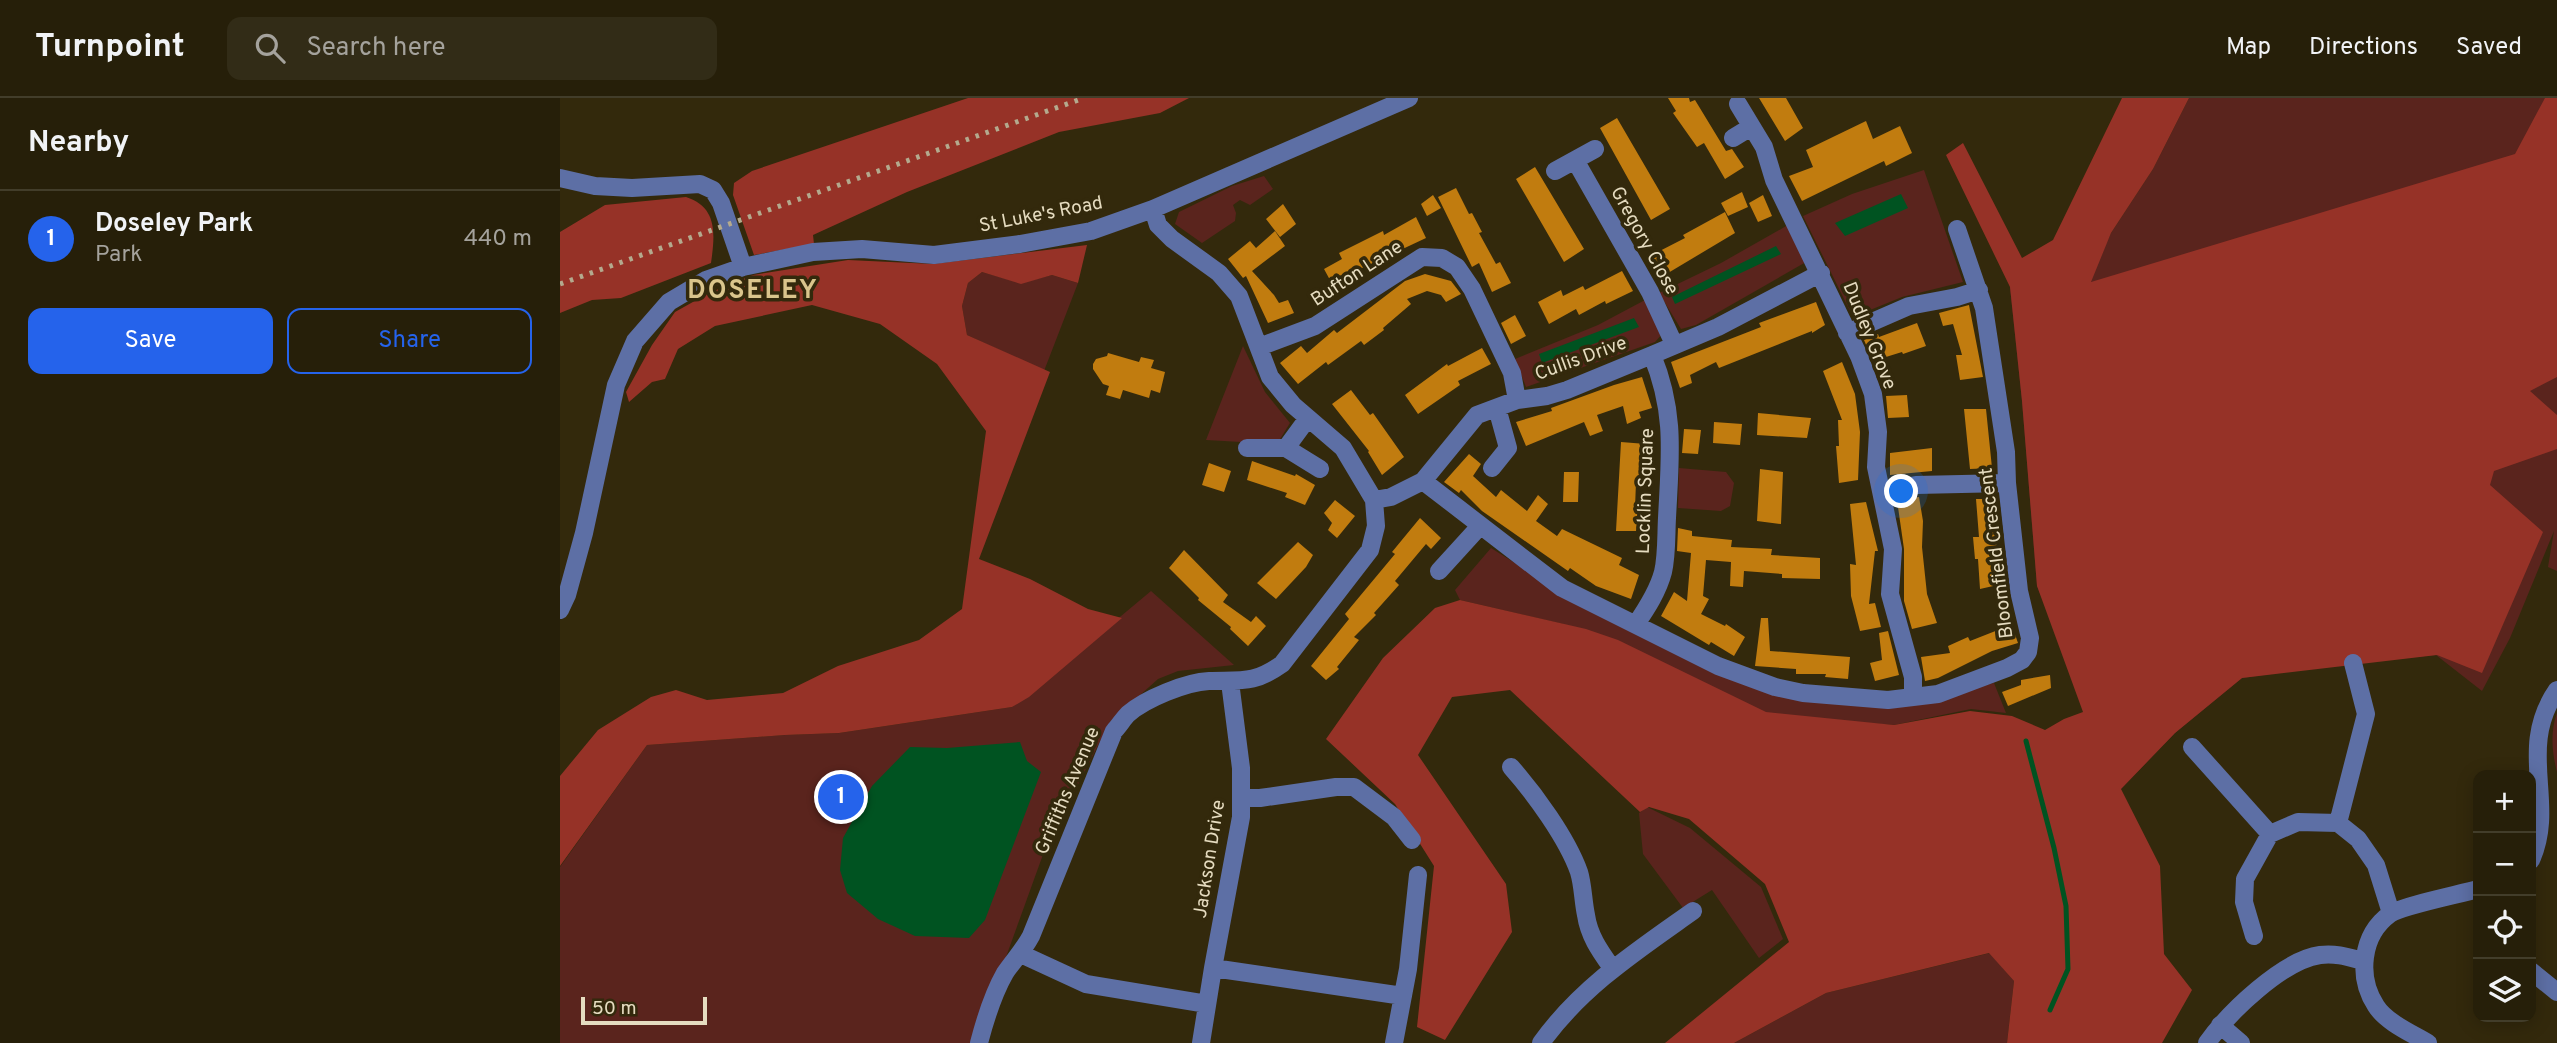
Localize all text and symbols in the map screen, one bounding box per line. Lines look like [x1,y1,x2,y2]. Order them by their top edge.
search box [227,17,717,80]
text: Turnpoint [35,27,185,69]
icon: search [251,29,289,67]
text: Search here [307,32,446,65]
text: Map [2226,33,2271,63]
text: Directions [2309,33,2418,63]
text: Saved [2456,33,2522,63]
text: Nearby [28,125,129,162]
street label: Gregory Close [1604,183,1684,299]
street label: St Luke's Road [977,191,1105,239]
text: Doseley Park [95,208,253,241]
text: 1 [46,225,56,254]
text: 440 m [464,225,532,254]
street label: Bufton Lane [1307,236,1407,312]
text: Park [95,241,142,270]
district label: DOSELEY [687,275,819,308]
street label: Dudley Grove [1837,279,1901,393]
button: Save [28,308,273,374]
button: Share [287,308,532,374]
street label: Cullis Drive [1532,331,1630,387]
street label: Locklin Square [1632,428,1660,554]
street label: Bloomfield Crescent [1975,466,2019,640]
your location [1884,474,1918,508]
street label: Griffiths Avenue [1030,724,1106,858]
map controls [2473,770,2536,1022]
button: + [2473,770,2536,833]
pin: 1 [818,771,864,823]
street label: Jackson Drive [1189,798,1231,920]
button: − [2473,833,2536,896]
button: locate [2473,896,2536,959]
button: layers [2473,959,2536,1022]
scale bar [581,994,707,1026]
text: 50 m [592,997,637,1021]

